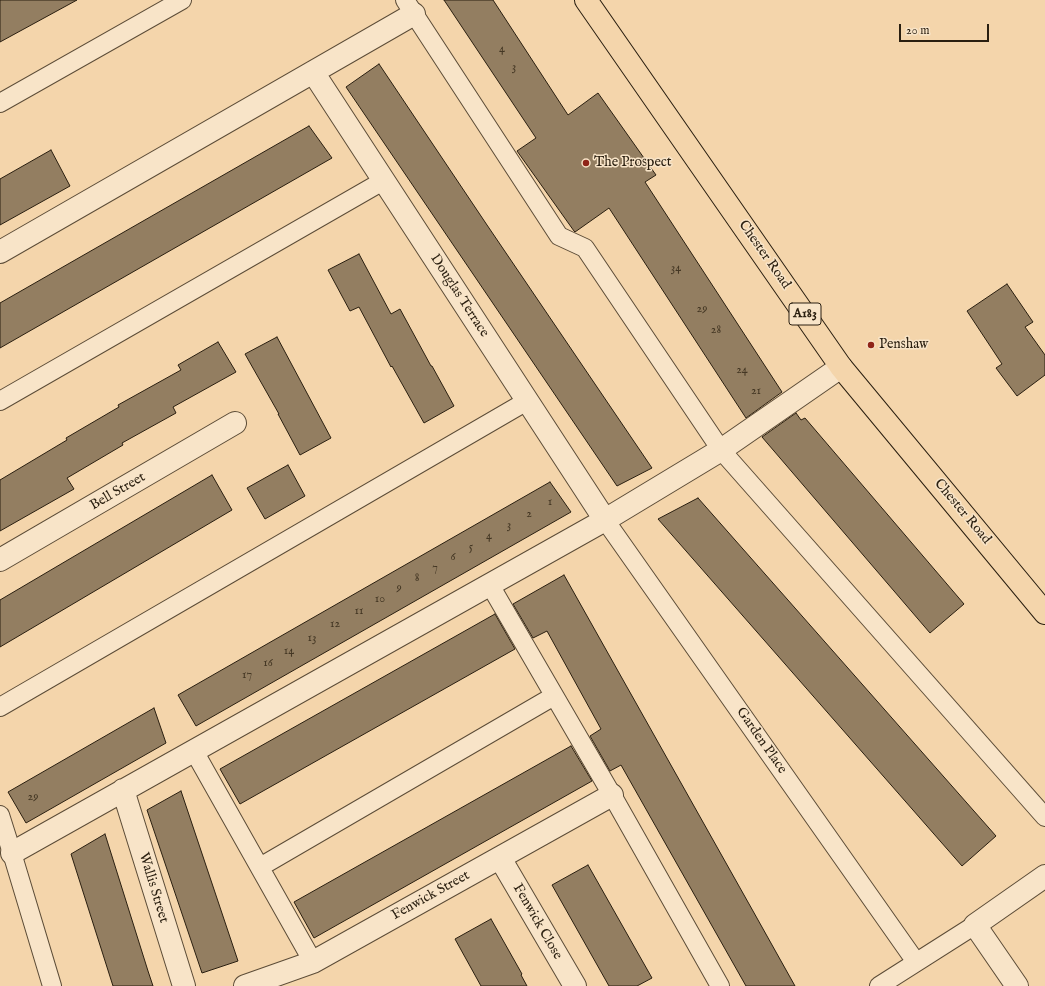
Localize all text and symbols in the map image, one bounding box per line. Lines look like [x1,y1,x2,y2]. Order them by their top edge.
scale bar [901,16,991,42]
text: 20 m [906,23,929,38]
house number: 4 [499,43,505,57]
house number: 3 [512,61,516,75]
place label: The Prospect [594,155,672,171]
marker: The Prospect [581,158,591,168]
street label: Chester Road [734,217,794,293]
street label: Douglas Terrace [426,251,492,341]
house number: 34 [671,262,681,276]
house number: 29 [697,303,707,317]
road number: A183 [789,303,821,325]
house number: 28 [711,324,721,338]
place label: Penshaw [879,337,928,353]
marker: Penshaw [866,340,876,350]
house number: 24 [736,364,748,378]
house number: 21 [751,385,761,399]
street label: Bell Street [87,469,149,515]
street label: Chester Road [930,476,994,548]
house number: 1 [548,496,552,510]
house number: 2 [526,508,532,522]
house number: 3 [507,519,511,533]
house number: 4 [486,530,492,544]
house number: 5 [469,541,473,555]
house number: 6 [450,551,456,565]
house number: 7 [432,562,438,576]
house number: 8 [415,572,419,586]
house number: 9 [396,582,402,596]
house number: 10 [375,593,385,607]
house number: 11 [355,605,363,619]
house number: 12 [330,618,340,632]
house number: 13 [308,632,316,646]
house number: 14 [284,645,294,659]
house number: 16 [263,657,273,671]
house number: 17 [242,669,252,683]
street label: Garden Place [732,705,790,777]
house number: 29 [28,791,38,805]
street label: Wallis Street [134,851,172,925]
street label: Fenwick Street [389,868,473,924]
street label: Fenwick Close [509,881,565,963]

